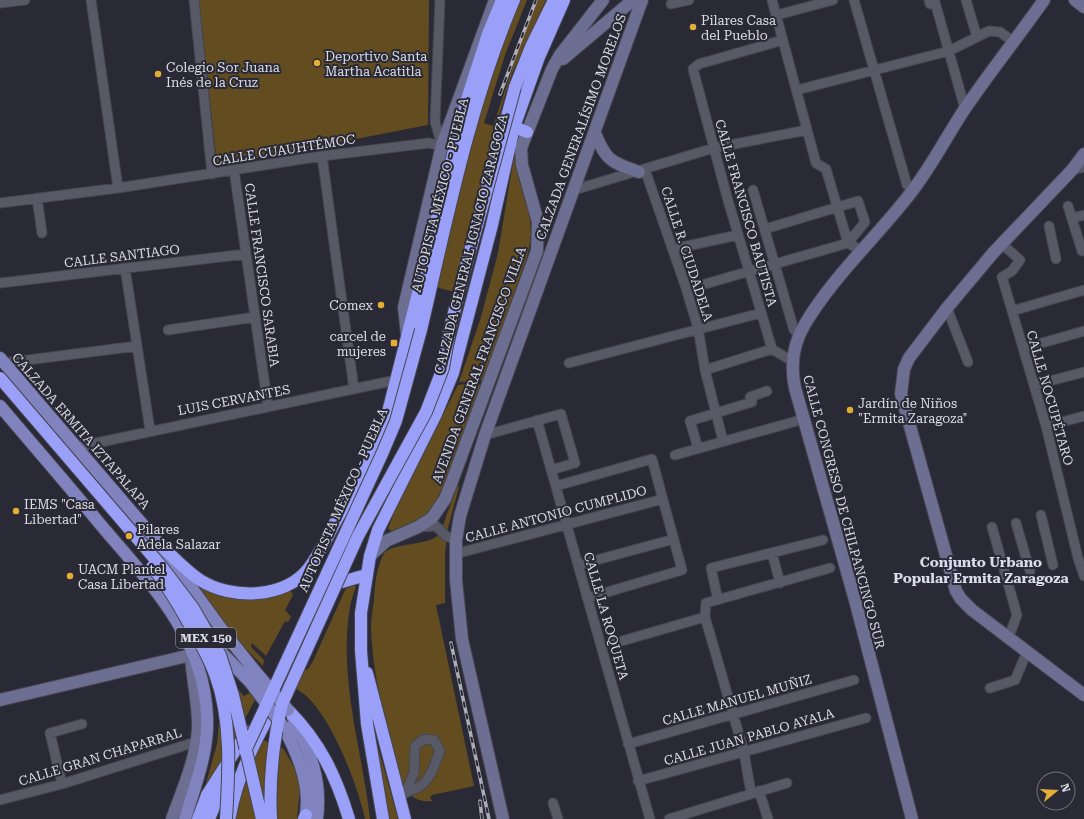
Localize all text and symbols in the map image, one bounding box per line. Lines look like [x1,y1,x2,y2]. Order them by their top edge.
street label: CALZADA GENERALÍSIMO MORELOS [532,12,629,242]
place label: Pilares Casa del Pueblo [701,13,776,43]
marker: Pilares Casa del Pueblo [688,22,698,32]
place label: Deportivo Santa Martha Acatitla [325,49,427,79]
marker: Deportivo Santa Martha Acatitla [312,58,322,68]
place label: Colegio Sor Juana Inés de la Cruz [166,60,280,90]
marker: Colegio Sor Juana Inés de la Cruz [153,69,163,79]
street label: AUTOPISTA MÉXICO - PUEBLA [408,96,471,294]
street label: CALZADA GENERAL IGNACIO ZARAGOZA [431,113,511,375]
street label: CALLE FRANCISCO BAUTISTA [712,118,780,308]
street label: CALLE CUAUHTÉMOC [211,130,356,169]
street label: CALLE FRANCISCO SARABIA [242,182,282,368]
street label: CALLE R. CIUDADELA [658,185,716,323]
street label: CALLE SANTIAGO [63,241,181,271]
street label: AVENIDA GENERAL FRANCISCO VILLA [429,245,529,485]
place label: Comex [329,298,374,313]
marker: Comex [376,300,386,310]
street label: CALLE NOCUPÉTARO [1024,328,1077,467]
place label: carcel de mujeres [329,329,386,359]
marker: carcel de mujeres [389,338,399,348]
street label: CALZADA ERMITA IZTAPALAPA [9,350,153,512]
street label: CALLE CONGRESO DE CHILPANCINGO SUR [800,373,888,651]
street label: LUIS CERVANTES [177,382,291,418]
place label: Jardín de Niños "Ermita Zaragoza" [858,396,967,426]
street label: AUTOPISTA MÉXICO - PUEBLA [295,405,390,594]
marker: Jardín de Niños "Ermita Zaragoza" [845,405,855,415]
street label: CALLE ANTONIO CUMPLIDO [464,483,648,545]
place label: IEMS "Casa Libertad" [24,497,95,527]
marker: IEMS "Casa Libertad" [11,506,21,516]
place label: Pilares Adela Salazar [137,522,221,552]
marker: Pilares Adela Salazar [124,531,134,541]
street label: CALLE LA ROQUETA [581,550,631,682]
district label: Conjunto Urbano Popular Ermita Zaragoza [893,554,1069,586]
place label: UACM Plantel Casa Libertad [78,562,165,592]
marker: UACM Plantel Casa Libertad [65,571,75,581]
road number: MEX 150 [176,628,236,648]
street label: CALLE MANUEL MUÑIZ [660,671,813,728]
street label: CALLE JUAN PABLO AYALA [662,705,836,769]
street label: CALLE GRAN CHAPARRAL [17,725,183,789]
north arrow [1036,771,1076,811]
text: N [1058,782,1073,795]

